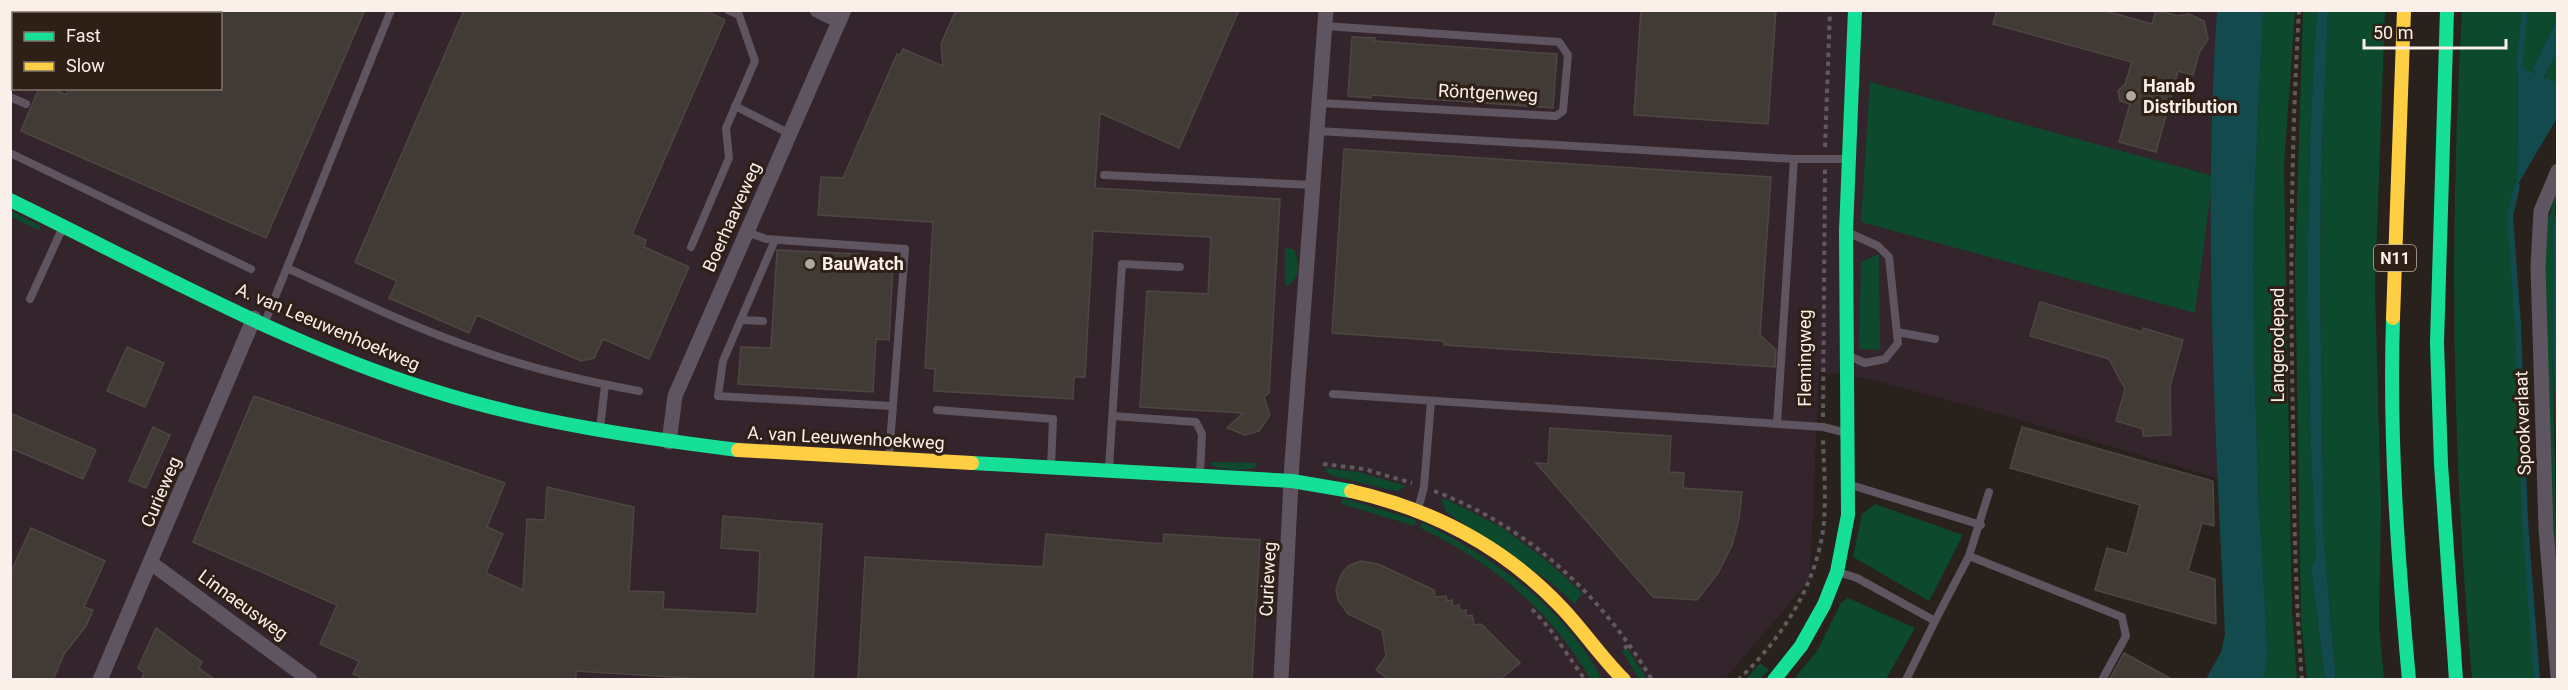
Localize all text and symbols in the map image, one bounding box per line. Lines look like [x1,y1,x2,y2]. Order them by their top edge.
legend [12,12,222,90]
scale bar [2364,12,2506,50]
text: 50 m [2373,22,2413,43]
text: Fast [66,25,101,46]
text: Slow [66,55,105,76]
place label: Hanab Distribution [2143,75,2237,117]
street label: Röntgenweg [1438,79,1538,106]
marker: Hanab Distribution [2124,89,2138,103]
street label: Boerhaaveweg [698,159,765,275]
road number: N11 [2374,245,2416,271]
place label: BauWatch [822,253,904,274]
marker: BauWatch [803,257,817,271]
street label: A. van Leeuwenhoekweg [233,278,423,375]
street label: Langerodepad [2267,287,2288,403]
street label: Flemingweg [1794,309,1815,407]
street label: Spookverlaat [2510,370,2535,476]
street label: A. van Leeuwenhoekweg [747,422,945,453]
street label: Curieweg [136,453,185,530]
street label: Curieweg [1255,541,1280,617]
street label: Linnaeusweg [194,565,292,644]

